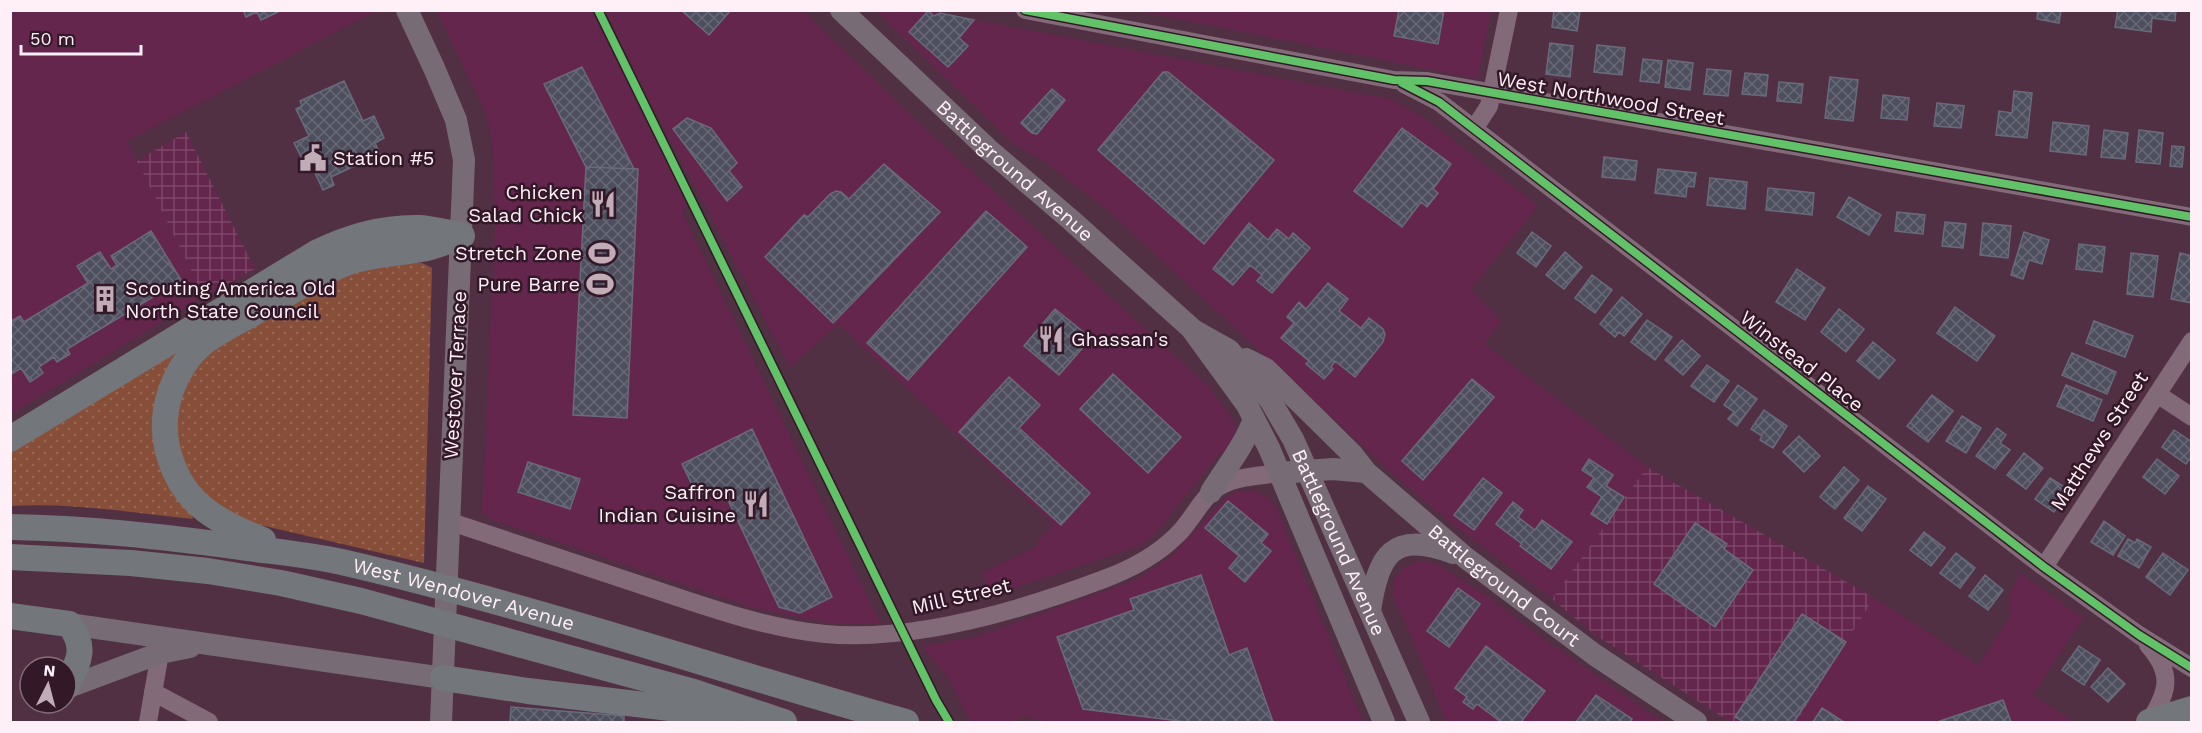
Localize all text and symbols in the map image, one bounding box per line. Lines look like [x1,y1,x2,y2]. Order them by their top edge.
scale bar [21,18,141,56]
text: 50 m [30,28,75,49]
street label: West Northwood Street [1495,66,1727,130]
street label: Battleground Avenue [932,95,1099,247]
public building icon: Station #5 [298,143,328,173]
place label: Station #5 [333,146,434,170]
place label: Chicken Salad Chick [468,180,583,227]
restaurant icon: Chicken Salad Chick [588,189,618,219]
sports icon: Stretch Zone [587,238,617,268]
place label: Stretch Zone [455,241,582,265]
sports icon: Pure Barre [585,269,615,299]
place label: Pure Barre [477,272,580,296]
place label: Scouting America Old North State Council [125,276,336,323]
building icon: Scouting America Old North State Council [90,284,120,314]
street label: Westover Terrace [439,290,471,460]
street label: Winstead Place [1735,305,1869,417]
restaurant icon: Ghassan's [1036,324,1066,354]
place label: Ghassan's [1071,327,1168,351]
street label: Matthews Street [2045,366,2153,515]
street label: Battleground Avenue [1287,445,1391,639]
place label: Saffron Indian Cuisine [598,480,736,527]
restaurant icon: Saffron Indian Cuisine [741,489,771,519]
street label: Battleground Court [1423,519,1585,652]
street label: West Wendover Avenue [350,553,578,635]
street label: Mill Street [909,573,1013,619]
north arrow [18,655,78,715]
text: N [43,661,56,681]

